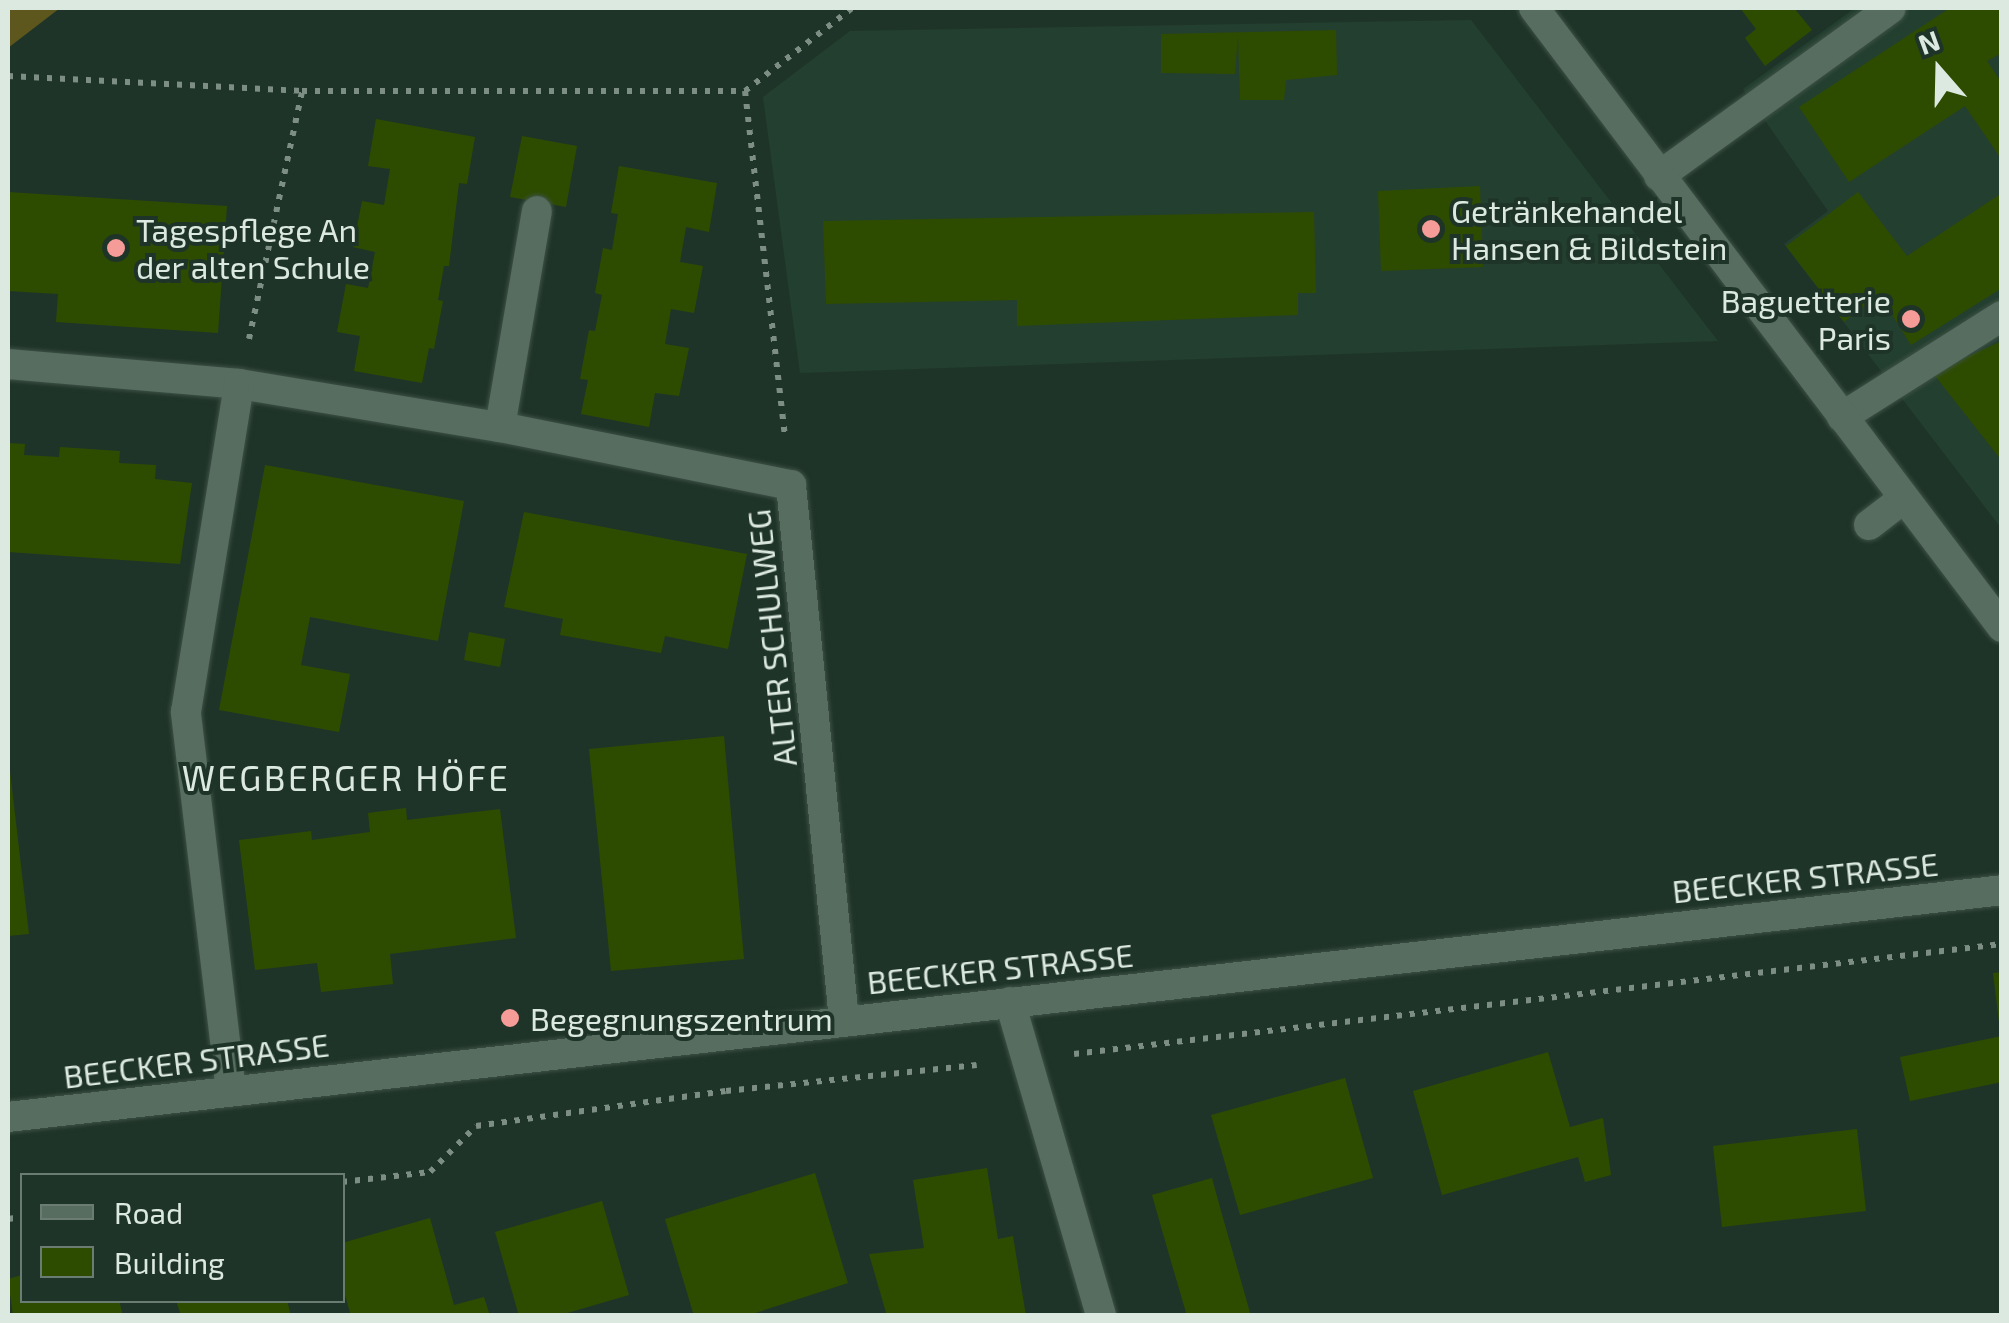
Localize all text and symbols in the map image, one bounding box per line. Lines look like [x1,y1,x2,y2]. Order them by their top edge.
north arrow [1889,20,1989,120]
text: N [1913,22,1944,61]
place label: Getränkehandel Hansen & Bildstein [1451,192,1727,267]
place label: Tagespflege An der alten Schule [136,211,371,286]
marker: Getränkehandel Hansen & Bildstein [1420,218,1442,240]
marker: Tagespflege An der alten Schule [105,237,127,259]
place label: Baguetterie Paris [1721,282,1891,357]
marker: Baguetterie Paris [1900,308,1922,330]
street label: ALTER SCHULWEG [738,507,804,769]
district label: WEGBERGER HÖFE [182,756,510,798]
street label: BEECKER STRASSE [1670,844,1940,910]
street label: BEECKER STRASSE [865,935,1135,1001]
place label: Begegnungszentrum [530,999,833,1037]
marker: Begegnungszentrum [499,1007,521,1029]
street label: BEECKER STRASSE [61,1025,331,1095]
legend [20,1173,345,1303]
text: Road [114,1194,183,1230]
text: Building [114,1244,225,1280]

